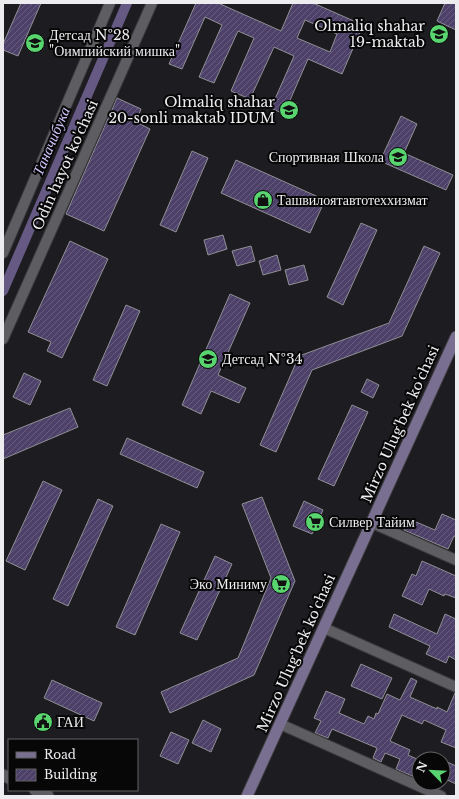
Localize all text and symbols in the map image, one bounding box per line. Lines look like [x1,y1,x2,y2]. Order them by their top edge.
place label: Olmaliq shahar 19-maktab [314,17,425,51]
school or university icon: Olmaliq shahar 19-maktab [428,23,450,45]
place label: Детсад №28 "Оимпийский мишка" [49,26,180,60]
school or university icon: Детсад №28 "Оимпийский мишка" [24,32,46,54]
place label: Olmaliq shahar 20-sonli maktab IDUM [108,93,275,127]
street label: Odin hayot ko'chasi [28,97,102,233]
school or university icon: Olmaliq shahar 20-sonli maktab IDUM [278,99,300,121]
water label: Таначибука [28,104,74,178]
school or university icon: Спортивная Школа [387,146,409,168]
place label: Спортивная Школа [269,148,385,166]
shop icon: Ташвилоятавтотеххизмат [252,189,274,211]
place label: Ташвилоятавтотеххизмат [277,191,428,209]
street label: Mirzo Ulug'bek ko'chasi [357,342,443,505]
school or university icon: Детсад №34 [197,348,219,370]
place label: Детсад №34 [222,350,303,368]
supermarket icon: Силвер Тайим [304,511,326,533]
place label: Силвер Тайим [329,513,415,531]
street label: Mirzo Ulug‘bek ko'chasi [253,571,339,735]
supermarket icon: Эко Миниму [270,573,292,595]
place label: Эко Миниму [190,575,267,593]
public building icon: ГАИ [32,711,54,733]
place label: ГАИ [57,713,84,731]
legend [8,739,138,791]
text: Road [44,747,76,762]
north arrow [411,751,451,791]
text: N [413,759,431,775]
text: Building [44,767,98,782]

